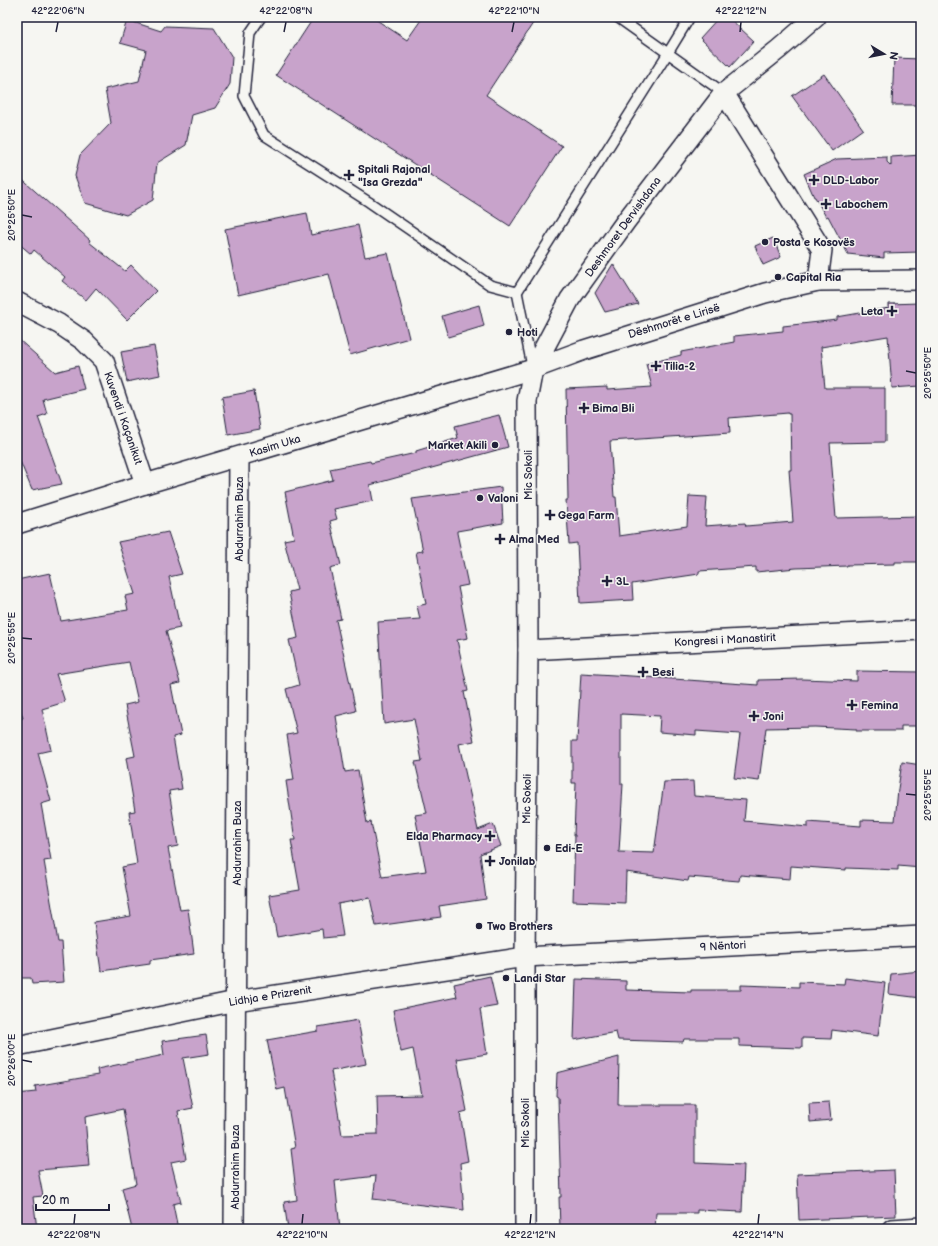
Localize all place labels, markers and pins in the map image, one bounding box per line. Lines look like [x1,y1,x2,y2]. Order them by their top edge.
place label: Spitali Rajonal "Isa Grezda" [358,163,430,189]
marker: Spitali Rajonal "Isa Grezda" [343,169,355,181]
marker: DLD-Labor [808,174,820,186]
place label: DLD-Labor [823,174,879,187]
marker: Labochem [820,198,832,210]
place label: Labochem [835,198,888,211]
place label: Posta e Kosovës [773,236,855,249]
marker: Posta e Kosovës [760,237,770,247]
place label: Capital Ria [786,271,841,284]
marker: Capital Ria [773,272,783,282]
place label: Leta [861,305,883,318]
marker: Leta [886,305,898,317]
place label: Hoti [517,326,538,339]
marker: Hoti [504,327,514,337]
place label: Tilia-2 [664,360,696,373]
marker: Tilia-2 [651,361,661,371]
place label: Bima Bli [592,402,635,415]
marker: Bima Bli [579,403,589,413]
place label: Market Akili [428,439,487,452]
marker: Market Akili [490,440,500,450]
place label: Valoni [488,492,518,505]
marker: Valoni [475,493,485,503]
place label: Gega Farm [558,509,614,522]
marker: Gega Farm [545,510,555,520]
marker: Alma Med [494,533,506,545]
place label: Alma Med [508,533,559,546]
marker: 3L [601,575,613,587]
place label: 3L [616,575,629,588]
marker: Besi [637,666,649,678]
place label: Besi [652,666,674,679]
marker: Femina [846,699,858,711]
place label: Femina [861,699,898,712]
marker: Joni [748,710,760,722]
place label: Joni [763,710,784,723]
place label: Elda Pharmacy [406,830,482,843]
marker: Elda Pharmacy [485,831,495,841]
place label: Edi-E [555,842,583,855]
marker: Edi-E [542,843,552,853]
marker: Jonilab [484,855,496,867]
place label: Jonilab [499,855,536,868]
place label: Two Brothers [487,920,553,933]
marker: Two Brothers [474,921,484,931]
place label: Landi Star [514,972,566,985]
marker: Landi Star [501,973,511,983]

